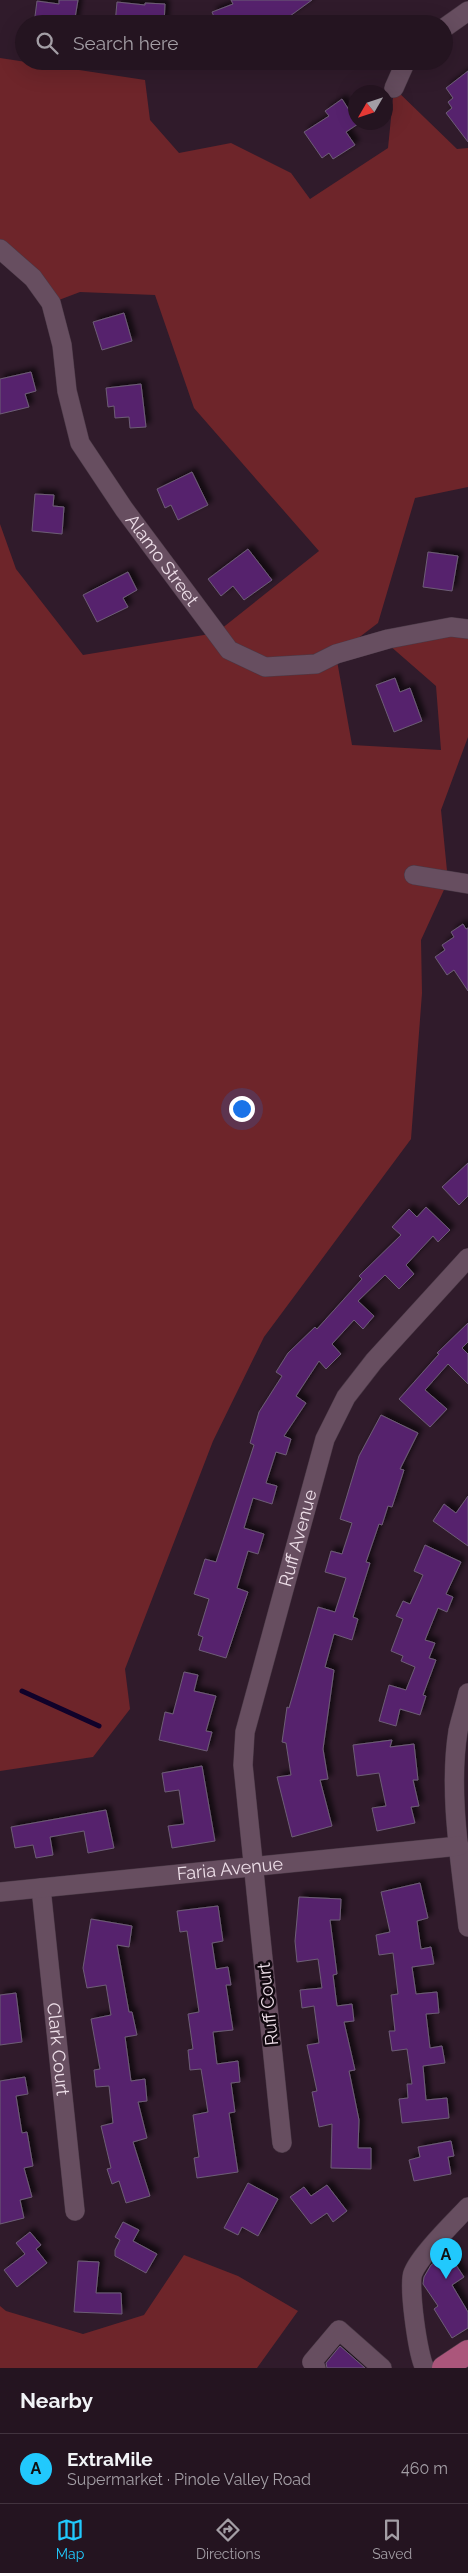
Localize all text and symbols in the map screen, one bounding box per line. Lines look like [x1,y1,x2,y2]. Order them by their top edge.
search box [15,15,453,70]
icon: search [33,29,61,57]
text: Search here [73,32,179,54]
north arrow [348,85,393,130]
street label: Alamo Street [122,510,203,610]
your location [229,1096,255,1122]
street label: Ruff Avenue [274,1487,321,1589]
street label: Faria Avenue [176,1853,284,1884]
street label: Ruff Court [253,1962,282,2046]
street label: Clark Court [43,2001,74,2097]
pin: A [430,2238,462,2279]
text: Nearby [20,2388,93,2413]
text: ExtraMile [67,2448,153,2470]
text: A [31,2459,41,2478]
text: 460 m [401,2459,448,2478]
text: Supermarket · Pinole Valley Road [67,2470,311,2489]
tab: Map [56,2516,84,2562]
tab: Directions [196,2516,261,2562]
tab: Saved [372,2516,412,2562]

